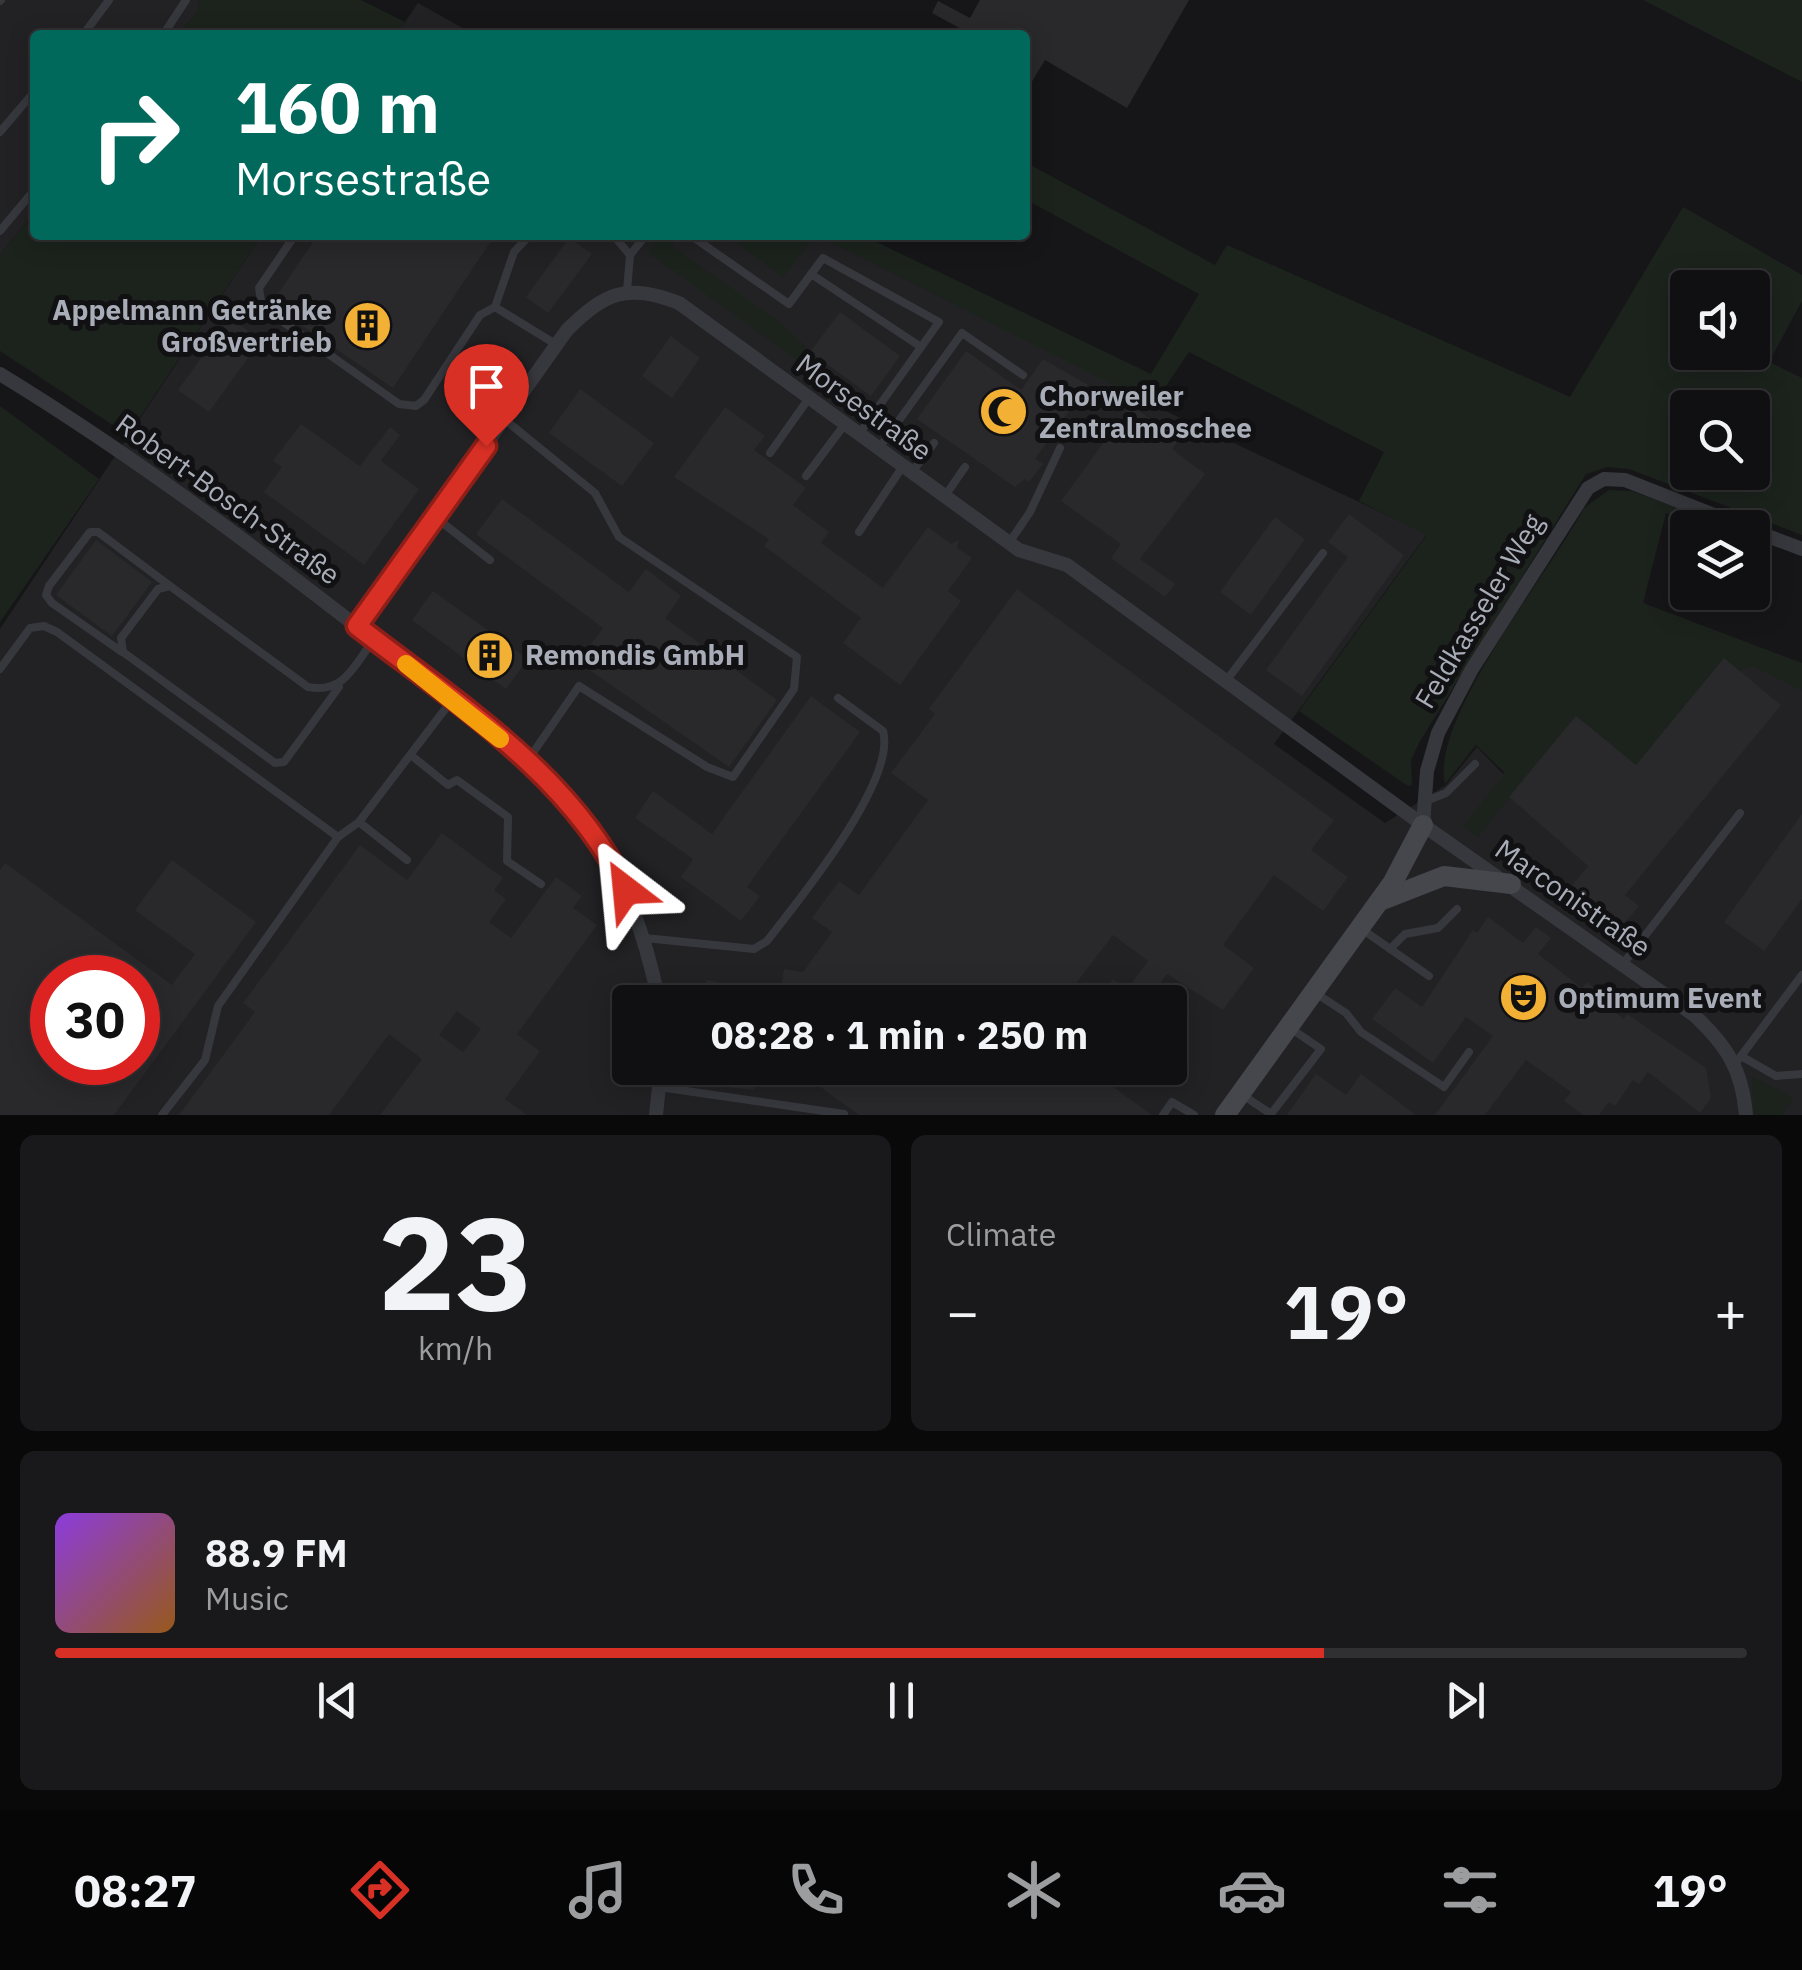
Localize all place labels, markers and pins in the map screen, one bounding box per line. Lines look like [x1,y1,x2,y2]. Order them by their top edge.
place label: Appelmann Getränke Großvertrieb [52,291,332,360]
building icon: Appelmann Getränke Großvertrieb [341,300,393,352]
pin [444,344,529,447]
place label: Chorweiler Zentralmoschee [1039,377,1252,446]
mosque icon: Chorweiler Zentralmoschee [978,386,1030,438]
building icon: Remondis GmbH [464,629,516,681]
place label: Remondis GmbH [525,636,745,673]
theatre icon: Optimum Event [1497,972,1549,1024]
place label: Optimum Event [1558,979,1762,1016]

